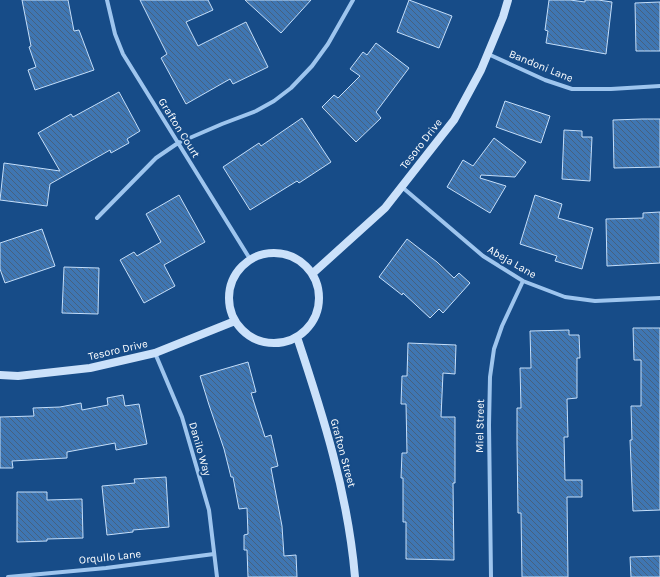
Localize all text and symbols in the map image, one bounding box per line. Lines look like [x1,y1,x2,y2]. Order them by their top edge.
street label: Bandoni Lane [507,47,575,85]
street label: Grafton Court [156,96,202,160]
street label: Tesoro Drive [397,116,445,172]
street label: Abeja Lane [485,243,539,281]
street label: Tesoro Drive [87,337,149,363]
street label: Miel Street [473,399,487,453]
street label: Grafton Street [328,417,358,489]
street label: Danilo Way [186,420,214,478]
street label: Orqullo Lane [78,547,142,567]

